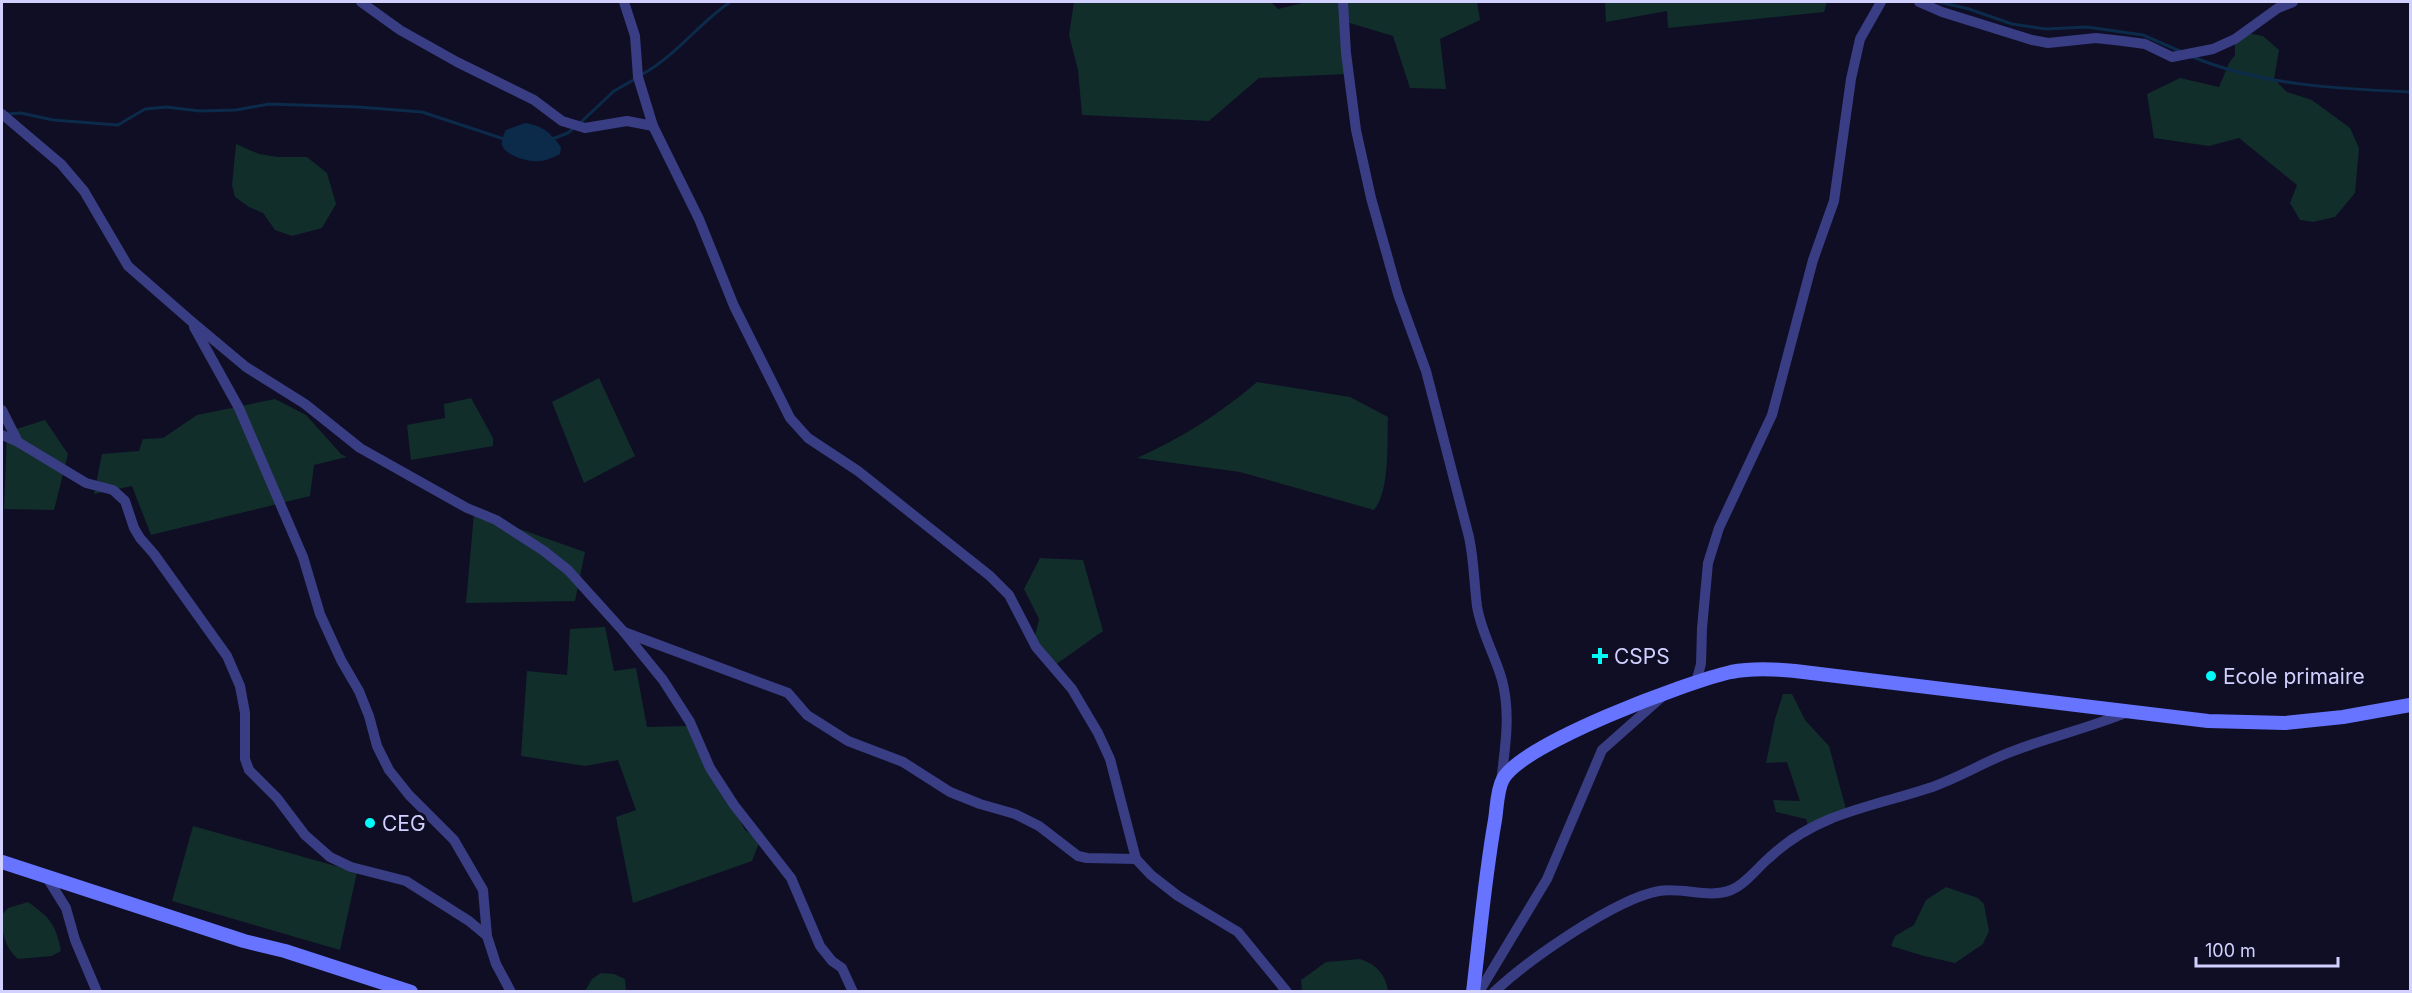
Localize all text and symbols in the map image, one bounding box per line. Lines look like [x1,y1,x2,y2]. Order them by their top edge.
place label: CSPS [1614,644,1670,669]
marker: CSPS [1591,647,1609,665]
place label: Ecole primaire [2223,664,2365,689]
marker: Ecole primaire [2204,669,2218,683]
place label: CEG [382,811,426,836]
marker: CEG [363,816,377,830]
scale bar [2196,930,2338,968]
text: 100 m [2205,940,2256,961]

